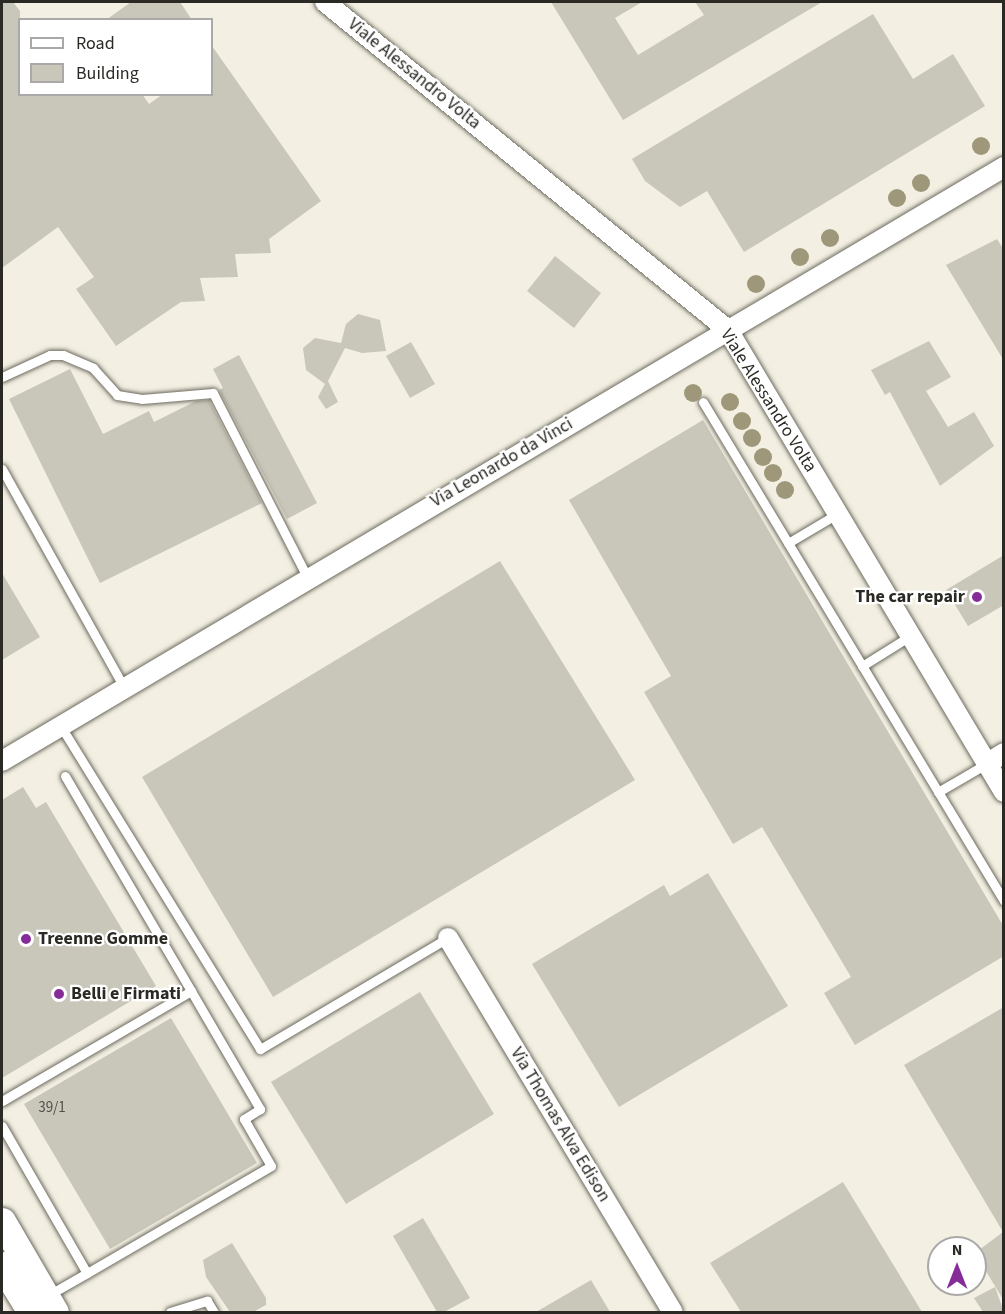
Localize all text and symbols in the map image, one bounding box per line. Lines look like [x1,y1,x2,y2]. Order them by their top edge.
street label: Viale Alessandro Volta [343,14,485,134]
legend [18,18,213,96]
text: Road [76,31,115,56]
text: Building [76,61,139,86]
street label: Viale Alessandro Volta [715,325,821,477]
street label: Via Leonardo da Vinci [427,413,577,513]
place label: The car repair [855,586,965,608]
marker: The car repair [970,590,984,604]
place label: Treenne Gomme [38,928,168,950]
marker: Treenne Gomme [19,932,33,946]
place label: Belli e Firmati [71,983,181,1005]
marker: Belli e Firmati [52,987,66,1001]
street label: Via Thomas Alva Edison [505,1044,615,1206]
house number: 39/1 [38,1099,66,1117]
north arrow [927,1236,987,1296]
text: N [952,1239,962,1261]

